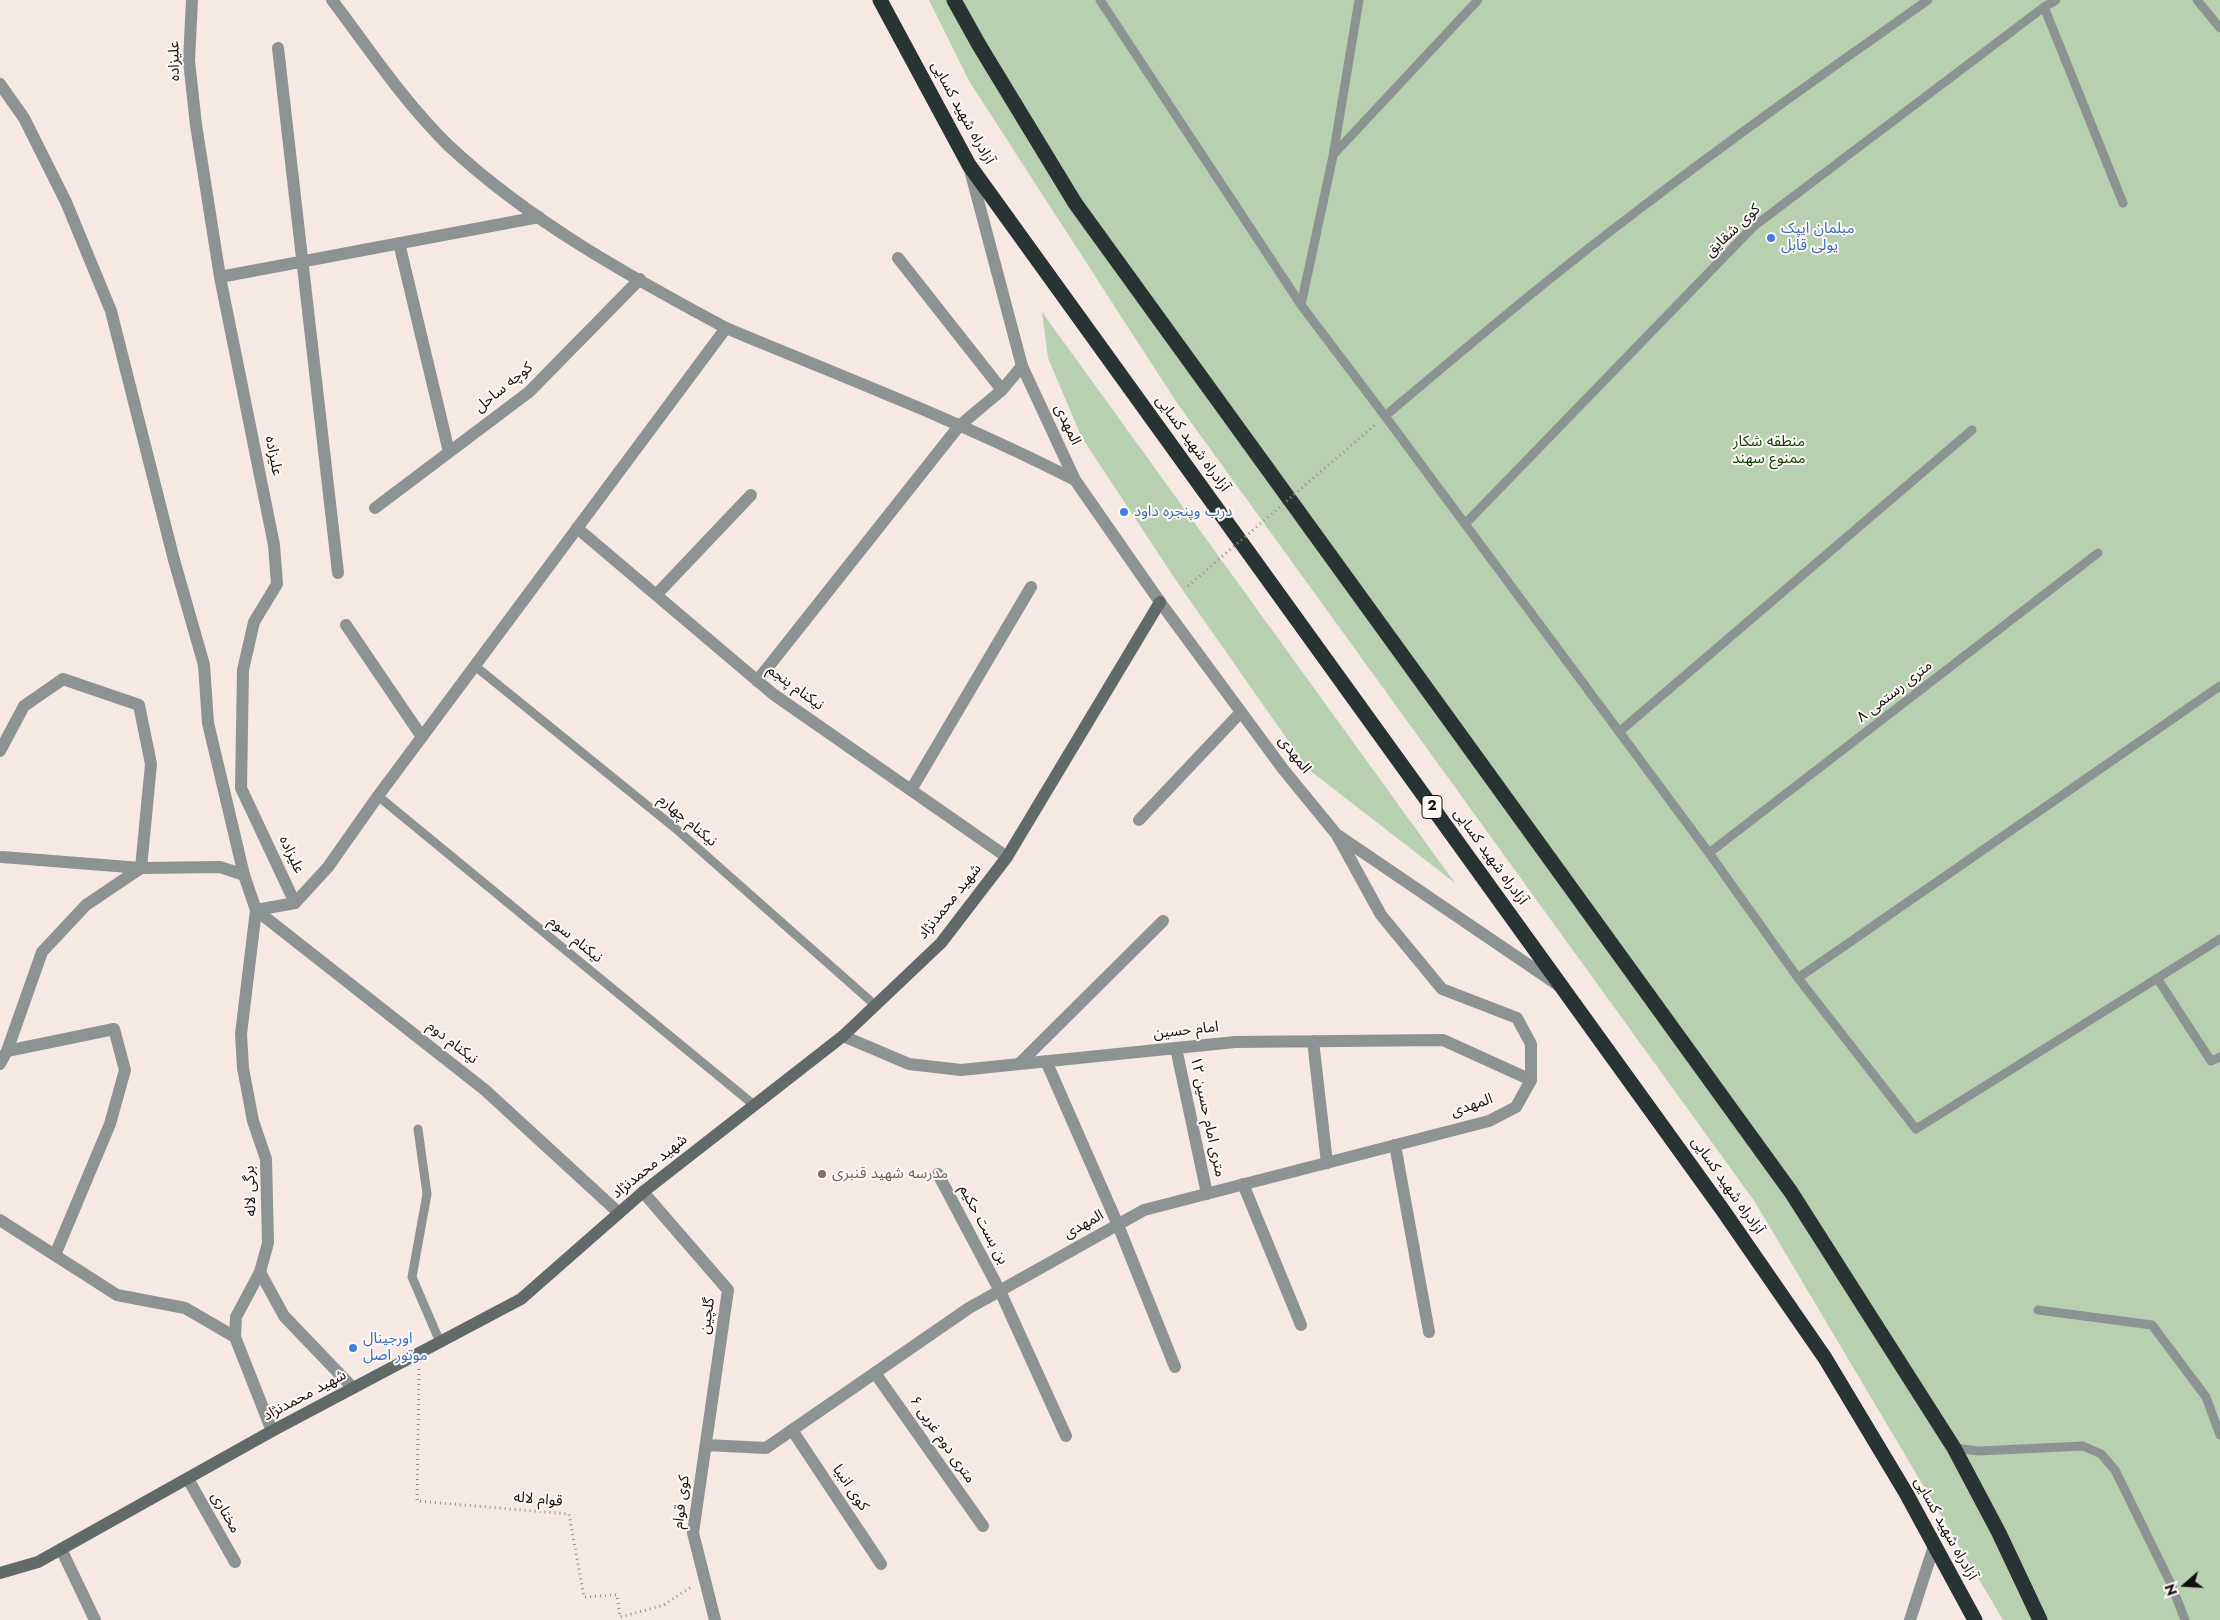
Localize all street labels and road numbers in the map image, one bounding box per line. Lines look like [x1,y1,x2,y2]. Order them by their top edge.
street label: علیزاده [166,41,184,81]
street label: آزادراه شهید کسایی [926,58,998,168]
street label: کوی شقایق [1702,201,1764,261]
street label: کوچه ساحل [471,359,537,417]
street label: آزادراه شهید کسایی [1151,392,1233,496]
street label: المهدی [1050,402,1084,448]
street label: علیزاده [260,435,286,477]
street label: ۸ متری رستمی [1854,657,1936,727]
street label: نیکنام پنجم [763,661,827,715]
street label: المهدی [1274,732,1314,778]
street label: نیکنام چهارم [654,791,720,851]
road number: 2 [1422,796,1442,819]
street label: آزادراه شهید کسایی [1449,805,1531,909]
street label: علیزاده [274,833,308,877]
street label: شهید محمدنژاد [914,861,986,943]
street label: نیکنام سوم [544,913,606,967]
street label: نیکنام دوم [423,1018,481,1068]
street label: امام حسین [1152,1019,1220,1043]
street label: ۱۲ متری امام حسین [1185,1055,1229,1179]
street label: المهدی [1449,1090,1495,1122]
street label: شهید محمدنژاد [609,1131,691,1203]
street label: آزادراه شهید کسایی [1687,1134,1767,1238]
street label: برگی لاله [241,1165,261,1217]
street label: بن بست حکیم [954,1182,1012,1268]
street label: المهدی [1061,1207,1107,1243]
street label: گلچین [697,1297,719,1335]
street label: شهید محمدنژاد [260,1366,350,1426]
street label: ۶ متری دوم غربی [905,1393,979,1487]
street label: کوی انبیا [828,1461,872,1515]
street label: کوی قوام [670,1474,694,1530]
street label: آزادراه شهید کسایی [1909,1474,1981,1584]
street label: مختاری [206,1489,244,1537]
street label: قوام لاله [513,1489,563,1511]

